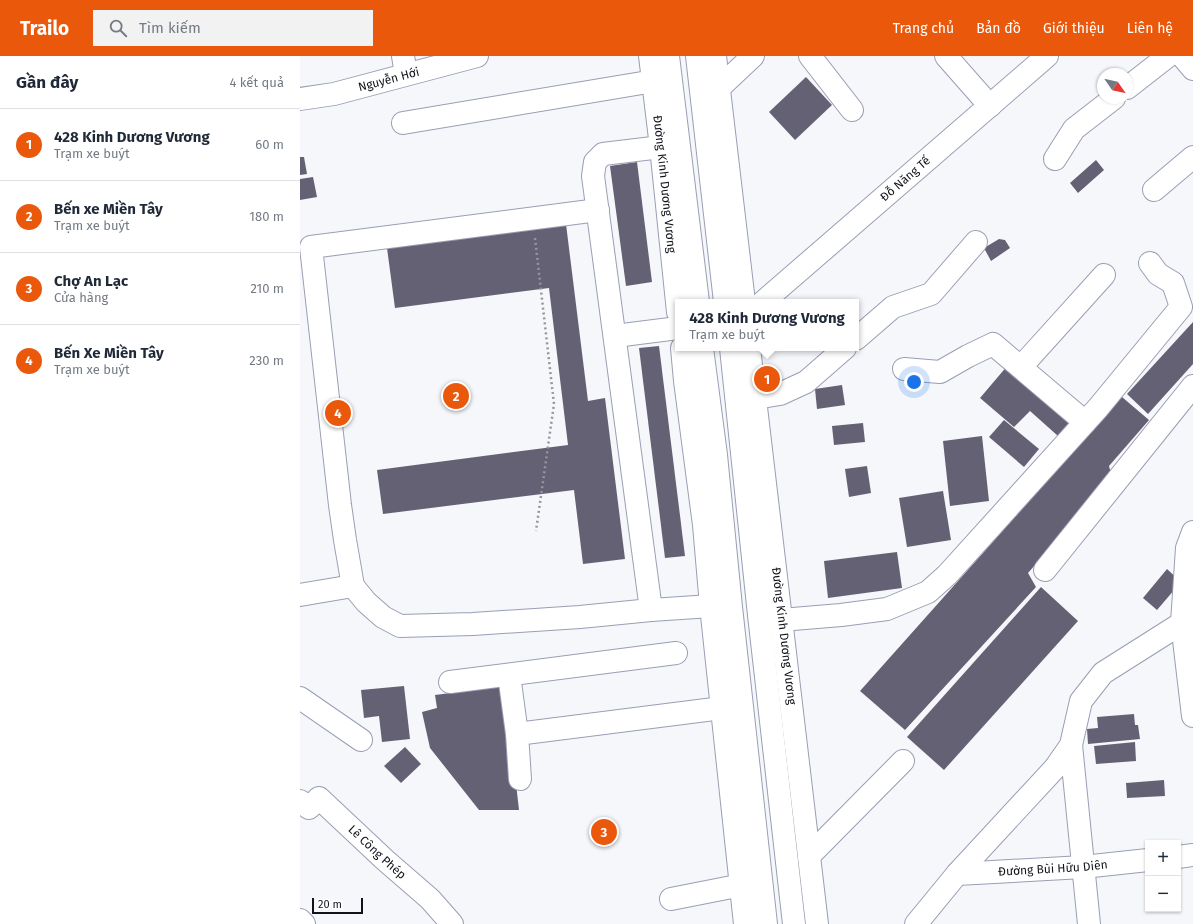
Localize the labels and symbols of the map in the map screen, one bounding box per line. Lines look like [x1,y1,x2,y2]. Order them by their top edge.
street label: Nguyễn Hới [357,65,421,94]
north arrow [1097,68,1133,104]
street label: Đường Kinh Dương Vương [650,115,679,254]
street label: Đỗ Năng Tế [877,152,933,204]
pin: 1 [754,364,780,394]
your location [904,372,924,392]
pin: 2 [443,381,469,411]
pin: 4 [325,398,351,428]
street label: Đường Kinh Dương Vương [769,566,799,706]
pin: 3 [591,817,617,847]
street label: Lê Công Phép [346,822,409,882]
street label: Đường Bùi Hữu Diên [998,857,1108,879]
scale bar [312,896,363,915]

